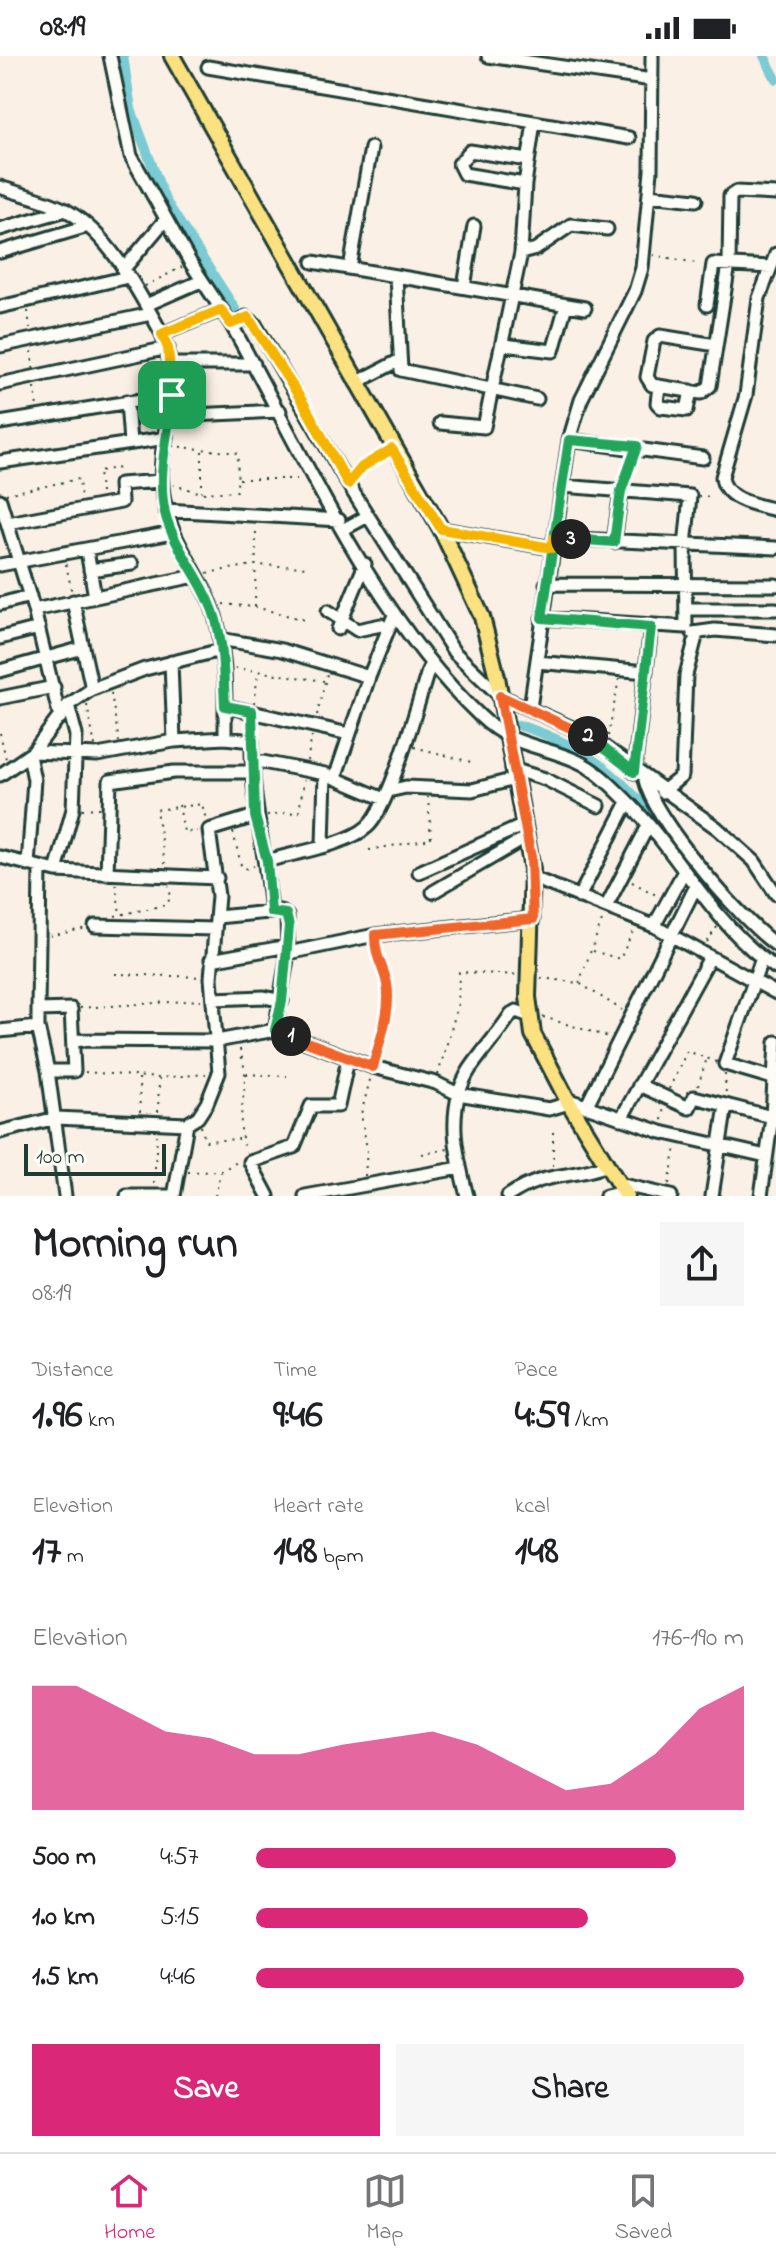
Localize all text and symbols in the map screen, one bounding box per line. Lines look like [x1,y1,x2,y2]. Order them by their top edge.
text: 08:19 [40,6,85,50]
pin [138,361,206,429]
icon: arrive [150,373,194,417]
pin: 3 [551,519,591,559]
text: 3 [566,523,576,555]
pin: 2 [568,716,608,756]
text: 2 [583,720,593,752]
pin: 1 [271,1016,311,1056]
text: 1 [288,1020,295,1052]
scale bar [24,1140,166,1176]
text: 100 m [36,1142,85,1174]
text: Morning run [32,1213,238,1277]
button: share [660,1222,744,1306]
text: 08:19 [32,1275,71,1313]
text: Distance [32,1355,113,1387]
text: Time [273,1355,317,1387]
text: Pace [515,1355,558,1387]
text: 1.96 [32,1387,83,1446]
text: 9:46 [273,1387,323,1446]
text: 4:59 [515,1387,569,1446]
text: km [83,1405,115,1437]
text: /km [569,1405,609,1437]
text: Elevation [32,1491,113,1523]
text: Heart rate [273,1491,364,1523]
text: kcal [515,1491,550,1523]
text: 17 [32,1523,61,1582]
text: 148 [273,1523,318,1582]
text: 148 [515,1523,559,1582]
text: m [61,1541,84,1573]
text: bpm [318,1541,364,1573]
text: Elevation [32,1620,128,1658]
text: 176–190 m [652,1620,744,1658]
text: 500 m [32,1839,96,1877]
text: 4:57 [160,1839,199,1877]
text: 1.0 km [32,1899,95,1937]
text: 5:15 [160,1899,200,1937]
text: 1.5 km [32,1959,99,1997]
text: 4:46 [160,1959,195,1997]
button: Save [32,2044,380,2136]
button: Share [396,2044,744,2136]
tab: Home [104,2169,155,2249]
tab: Map [363,2169,407,2249]
tab: Saved [615,2169,672,2249]

